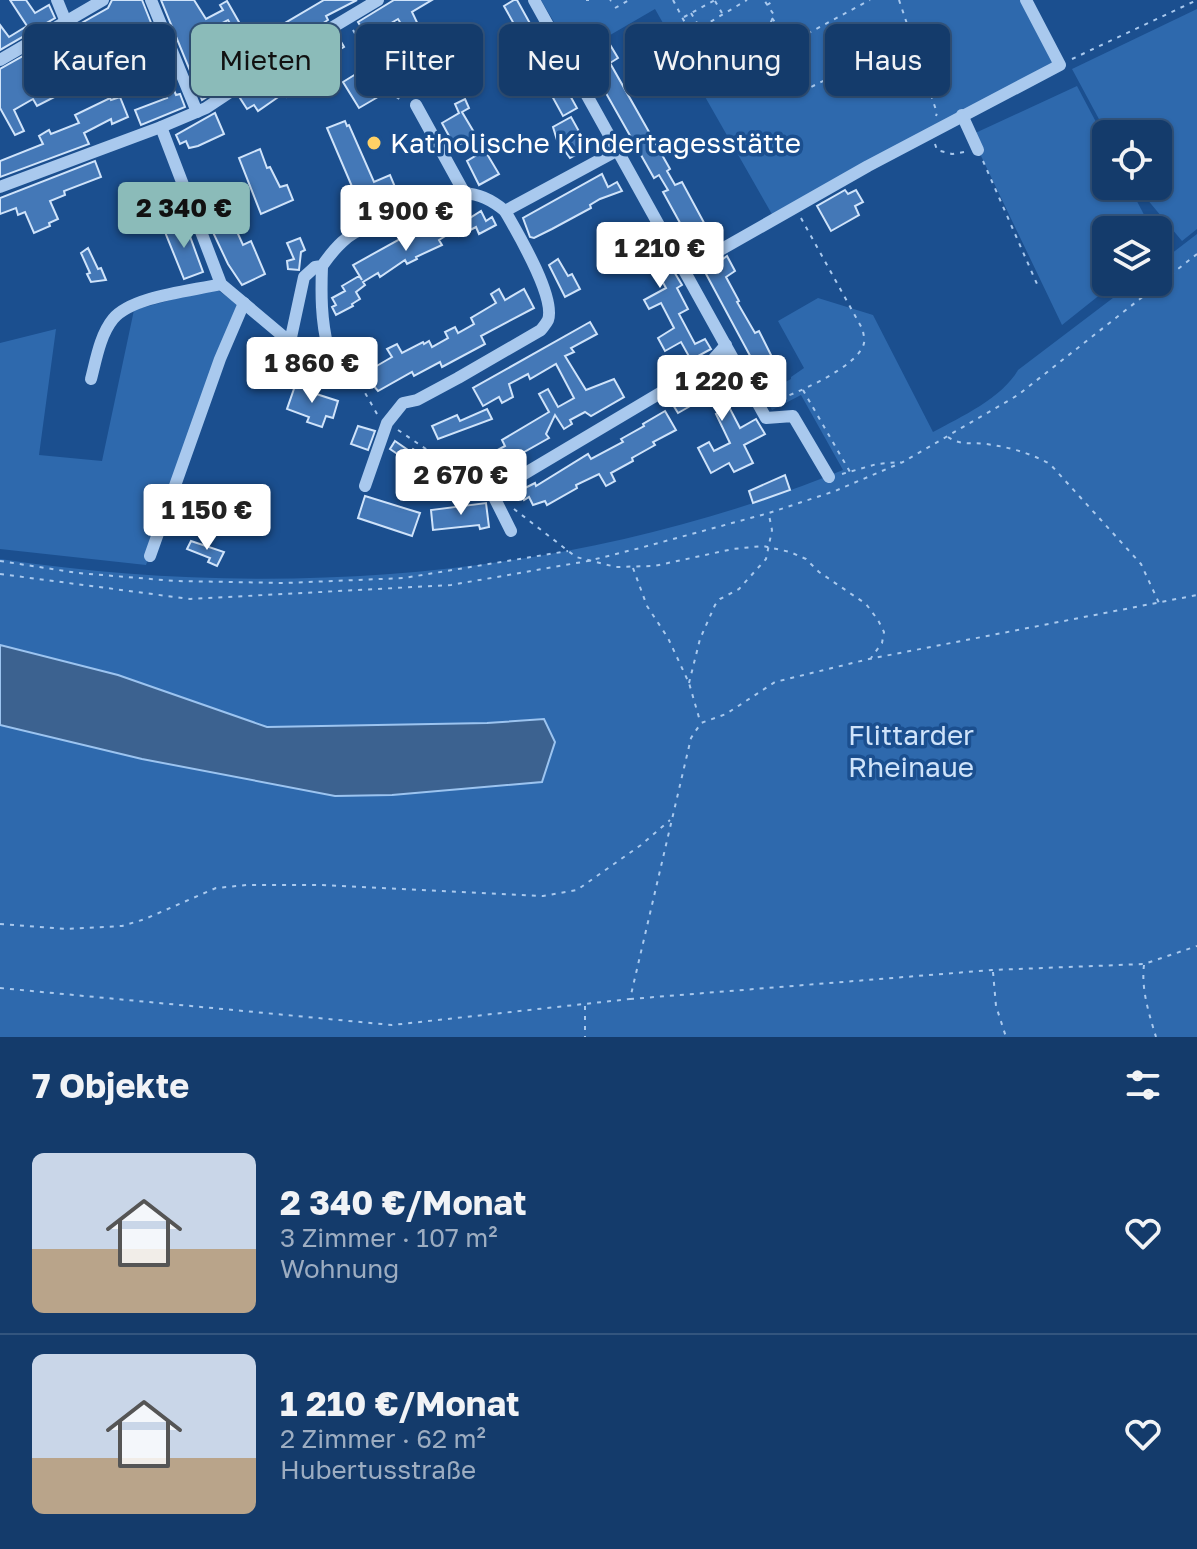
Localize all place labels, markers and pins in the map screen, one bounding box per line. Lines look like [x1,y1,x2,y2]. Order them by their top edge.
place label: Katholische Kindertagesstätte [390,126,801,159]
marker: Katholische Kindertagesstätte [365,134,383,152]
pin: 2 340 € [110,182,258,250]
pin: 1 900 € [332,185,480,253]
pin: 1 210 € [586,222,734,290]
pin: 1 860 € [238,337,386,405]
pin: 1 220 € [648,355,796,423]
pin: 2 670 € [387,449,535,517]
pin: 1 150 € [133,484,281,552]

